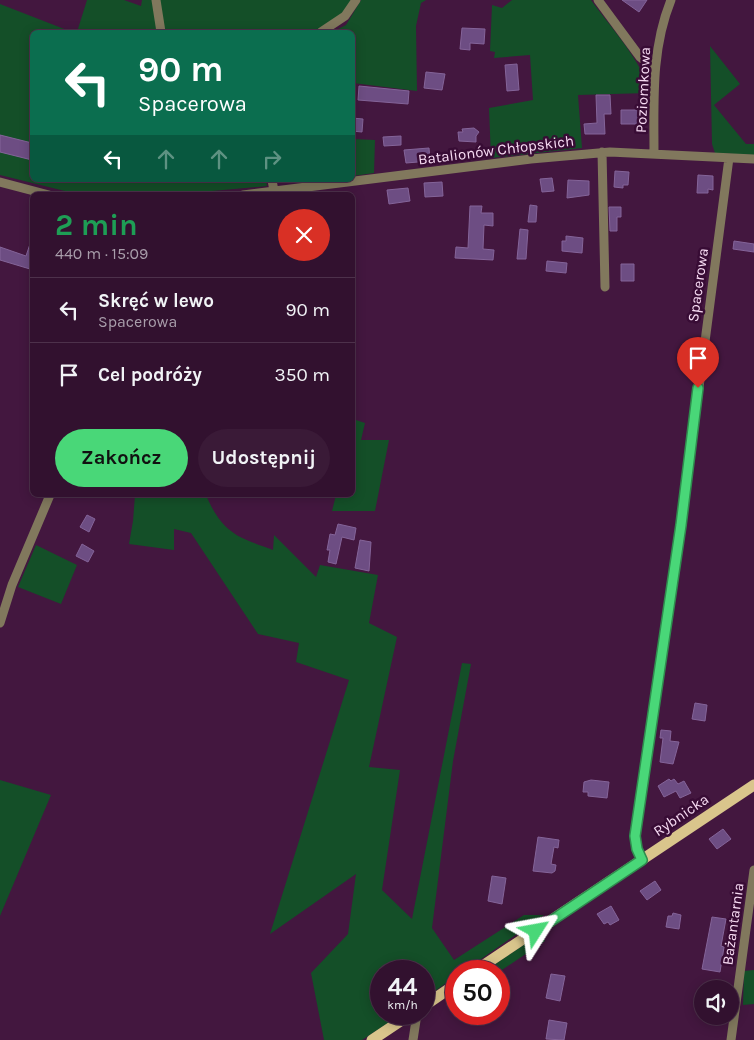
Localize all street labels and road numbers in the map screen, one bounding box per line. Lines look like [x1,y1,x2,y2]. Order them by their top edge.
street label: Poziomkowa [632,47,654,133]
street label: Batalionów Chłopskich [417,131,575,169]
street label: Spacerowa [684,247,712,323]
street label: Rybnicka [650,790,712,840]
street label: Bażantarnia [718,882,748,966]

